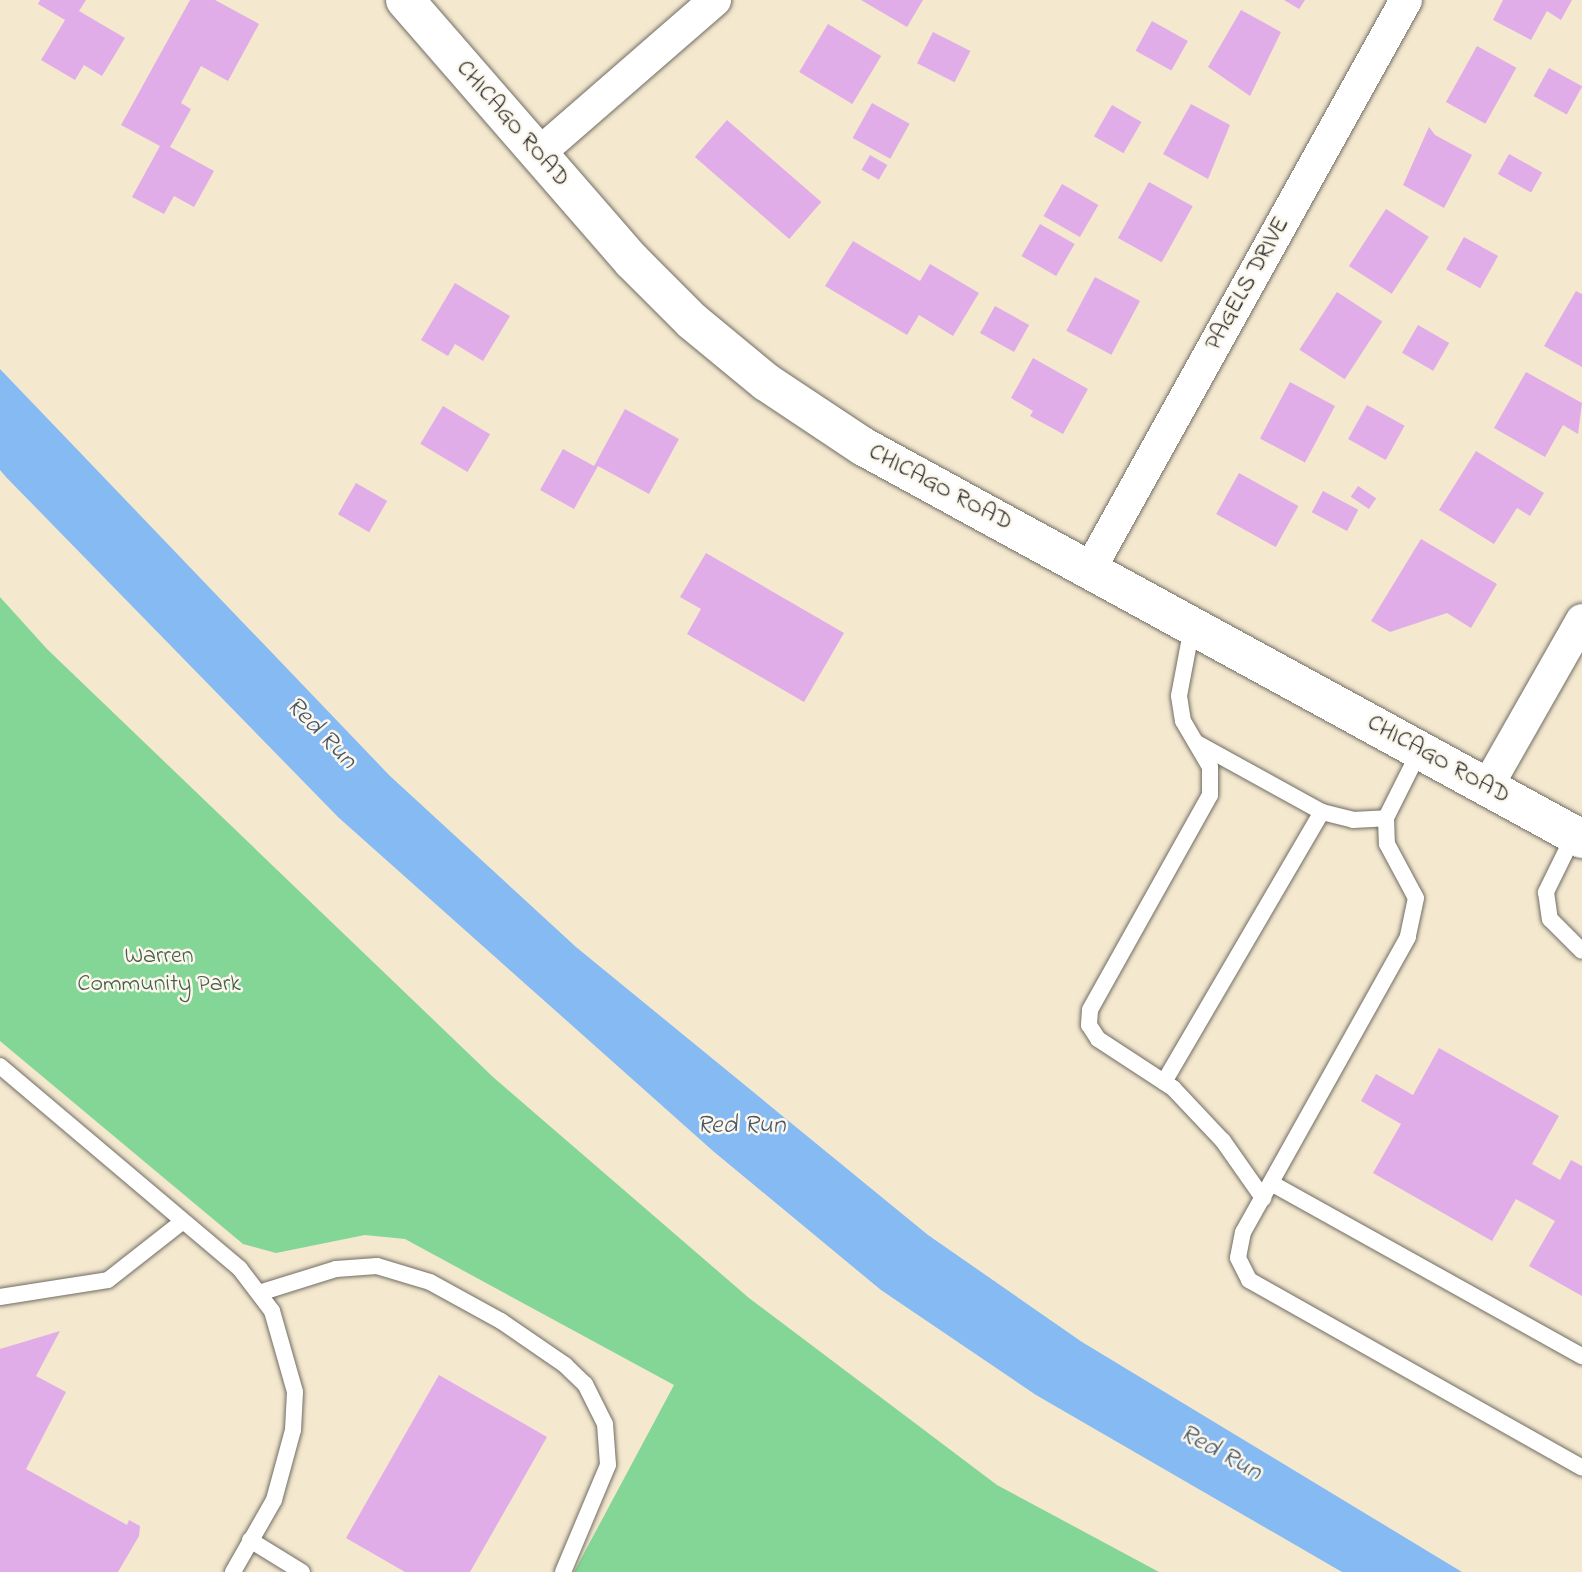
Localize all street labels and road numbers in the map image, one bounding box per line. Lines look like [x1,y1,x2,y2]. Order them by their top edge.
street label: CHICAGO ROAD [449,55,575,193]
street label: PAGELS DRIVE [1200,212,1296,356]
street label: CHICAGO ROAD [863,438,1017,538]
street label: CHICAGO ROAD [1362,709,1514,811]

